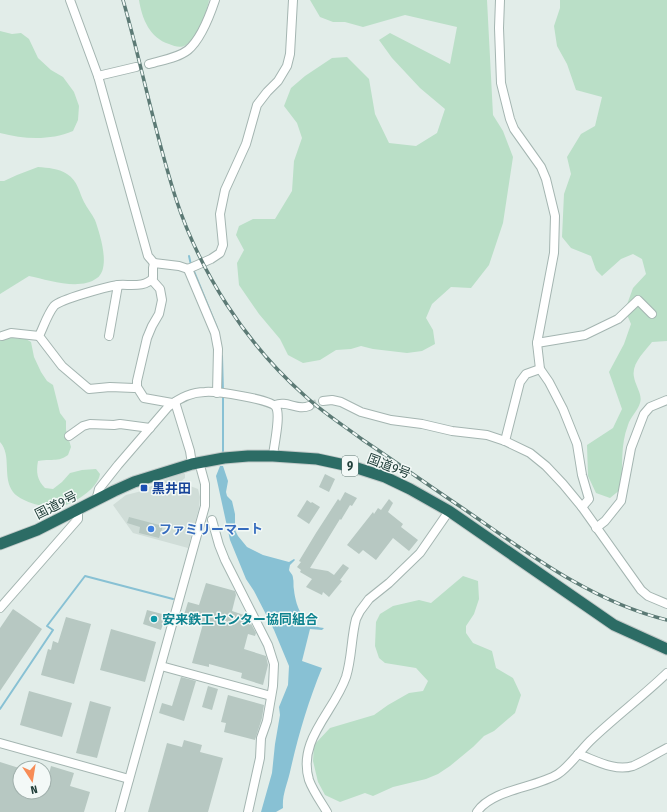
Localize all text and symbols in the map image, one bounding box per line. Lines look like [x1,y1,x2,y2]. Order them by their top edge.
street label: 国道9号 [365,451,413,481]
road number: 9 [342,456,358,476]
place label: 黒井田 [152,481,191,496]
marker: 黒井田 [139,483,149,493]
street label: 国道9号 [32,488,80,522]
place label: ファミリーマート [159,522,263,537]
marker: ファミリーマート [146,524,156,534]
place label: 安来鉄工センター協同組合 [162,612,318,627]
marker: 安来鉄工センター協同組合 [149,614,159,624]
north arrow [12,760,52,800]
text: N [29,782,39,796]

